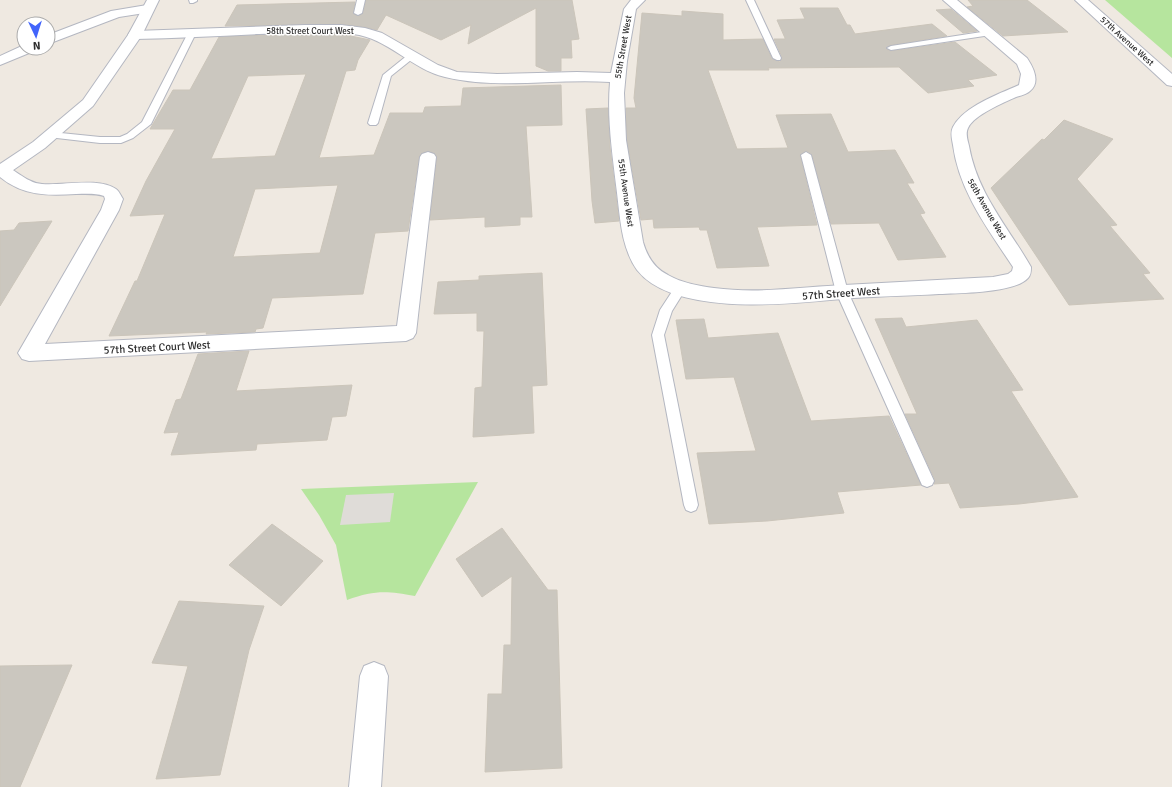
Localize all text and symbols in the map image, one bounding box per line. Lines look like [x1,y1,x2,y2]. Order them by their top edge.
street label: 57th Avenue West [1097,14,1156,68]
street label: 55th Street West [613,15,634,80]
north arrow [16,16,56,56]
street label: 58th Street Court West [266,26,354,37]
text: N [32,39,41,52]
street label: 55th Avenue West [615,158,636,228]
street label: 56th Avenue West [965,177,1009,242]
street label: 57th Street West [802,284,881,303]
street label: 57th Street Court West [103,338,211,357]

